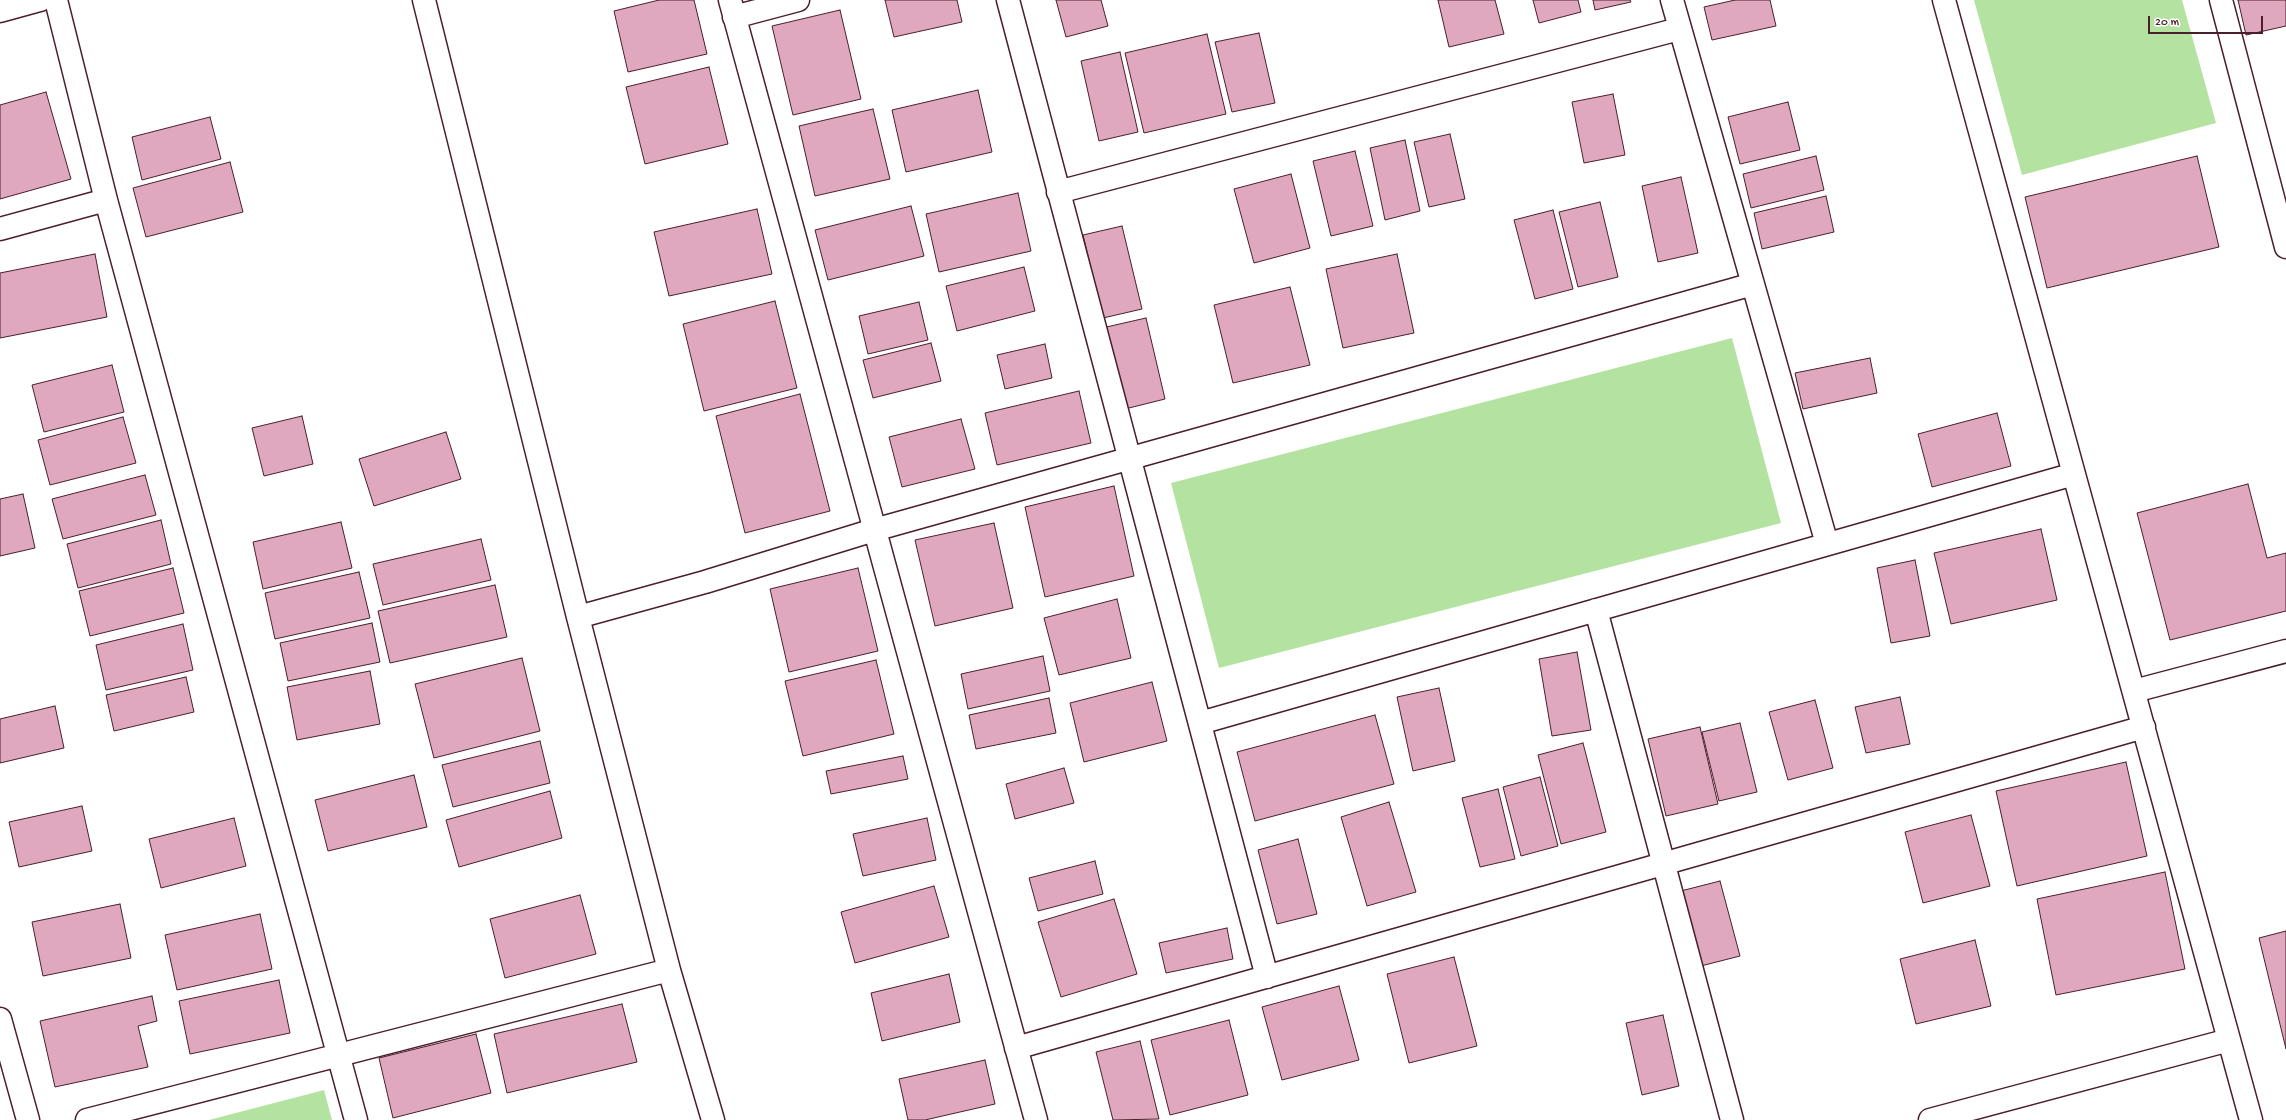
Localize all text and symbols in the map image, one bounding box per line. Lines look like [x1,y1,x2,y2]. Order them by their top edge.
scale bar [2150,8,2265,34]
text: 20 m [2155,16,2179,30]

